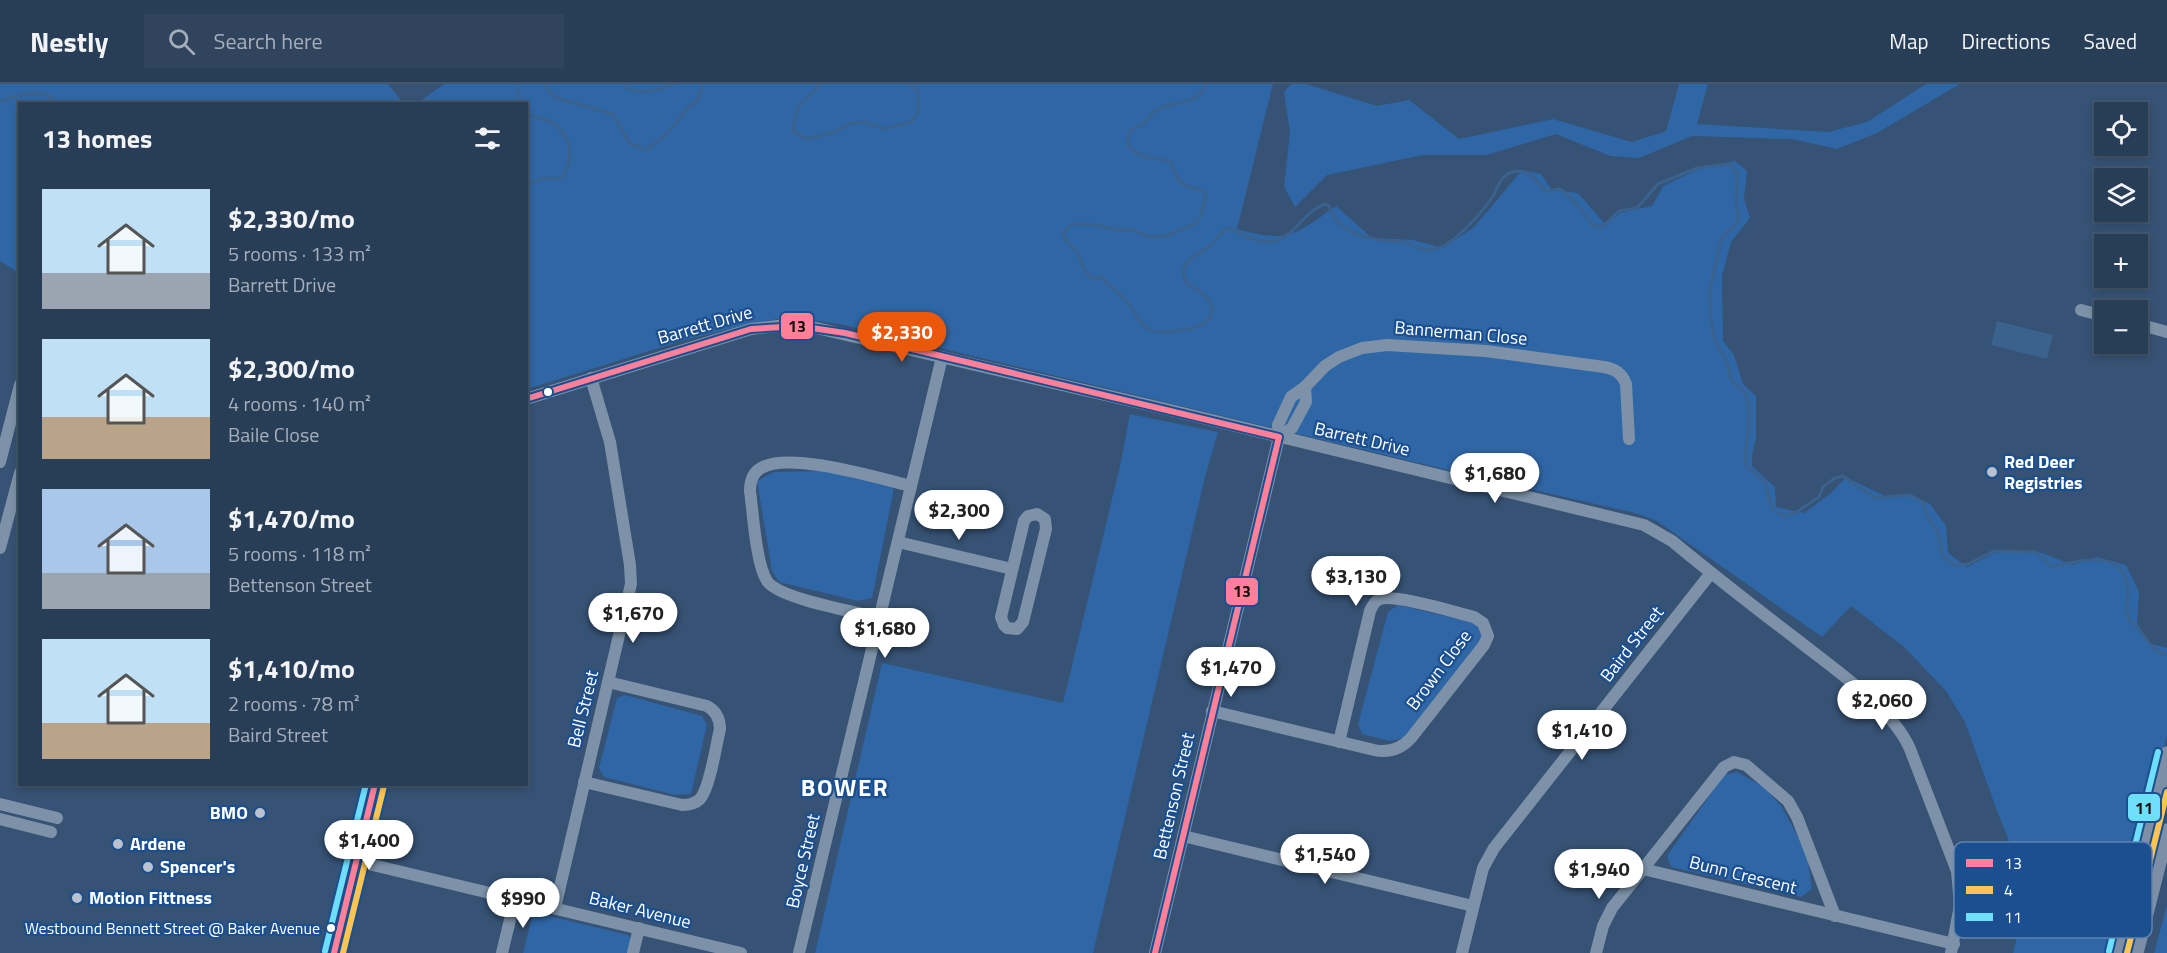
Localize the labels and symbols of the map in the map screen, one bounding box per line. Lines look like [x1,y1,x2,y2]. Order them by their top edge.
street label: Barrett Drive [654,298,755,351]
line badge: 13 [780,312,814,340]
pin: $2,330 [853,312,951,363]
street label: Bannerman Close [1393,313,1529,352]
text: 13 [788,314,806,338]
unlabelled marker [542,386,554,398]
street label: Barrett Drive [1312,414,1413,463]
place label: Red Deer Registries [2004,448,2083,496]
pin: $1,680 [1446,453,1544,504]
marker: Red Deer Registries [1985,465,1999,479]
pin: $2,300 [910,490,1008,541]
pin: $3,130 [1307,556,1405,607]
line badge: 13 [1225,577,1259,606]
text: 13 [1233,579,1251,603]
pin: $1,670 [584,593,682,644]
street label: Baird Street [1593,599,1670,687]
pin: $1,680 [836,608,934,659]
street label: Brown Close [1399,624,1478,716]
pin: $1,470 [1182,647,1280,698]
street label: Bell Street [560,667,605,750]
pin: $2,060 [1833,680,1931,731]
pin: $1,410 [1533,710,1631,761]
street label: Bettenson Street [1146,729,1201,862]
district label: BOWER [801,769,889,805]
line badge: 11 [2127,793,2161,822]
text: 11 [2135,796,2153,820]
place label: BMO [210,799,248,826]
marker: BMO [253,806,267,820]
street label: Boyce Street [779,810,827,911]
pin: $1,400 [320,820,418,871]
place label: Ardene [130,830,186,857]
pin: $1,540 [1276,834,1374,885]
marker: Ardene [111,837,125,851]
legend [1954,842,2152,938]
street label: Bunn Crescent [1687,848,1800,901]
pin: $1,940 [1550,849,1648,900]
text: 13 [2004,851,2022,875]
place label: Spencer's [160,853,235,880]
marker: Spencer's [141,860,155,874]
pin: $990 [487,878,559,929]
text: 4 [2004,878,2013,902]
place label: Motion Fittness [89,884,212,911]
street label: Baker Avenue [586,884,694,935]
marker: Motion Fittness [70,891,84,905]
text: 11 [2004,905,2022,929]
place label: Westbound Bennett Street @ Baker Avenue [25,916,320,940]
marker: Westbound Bennett Street @ Baker Avenue [325,922,337,934]

